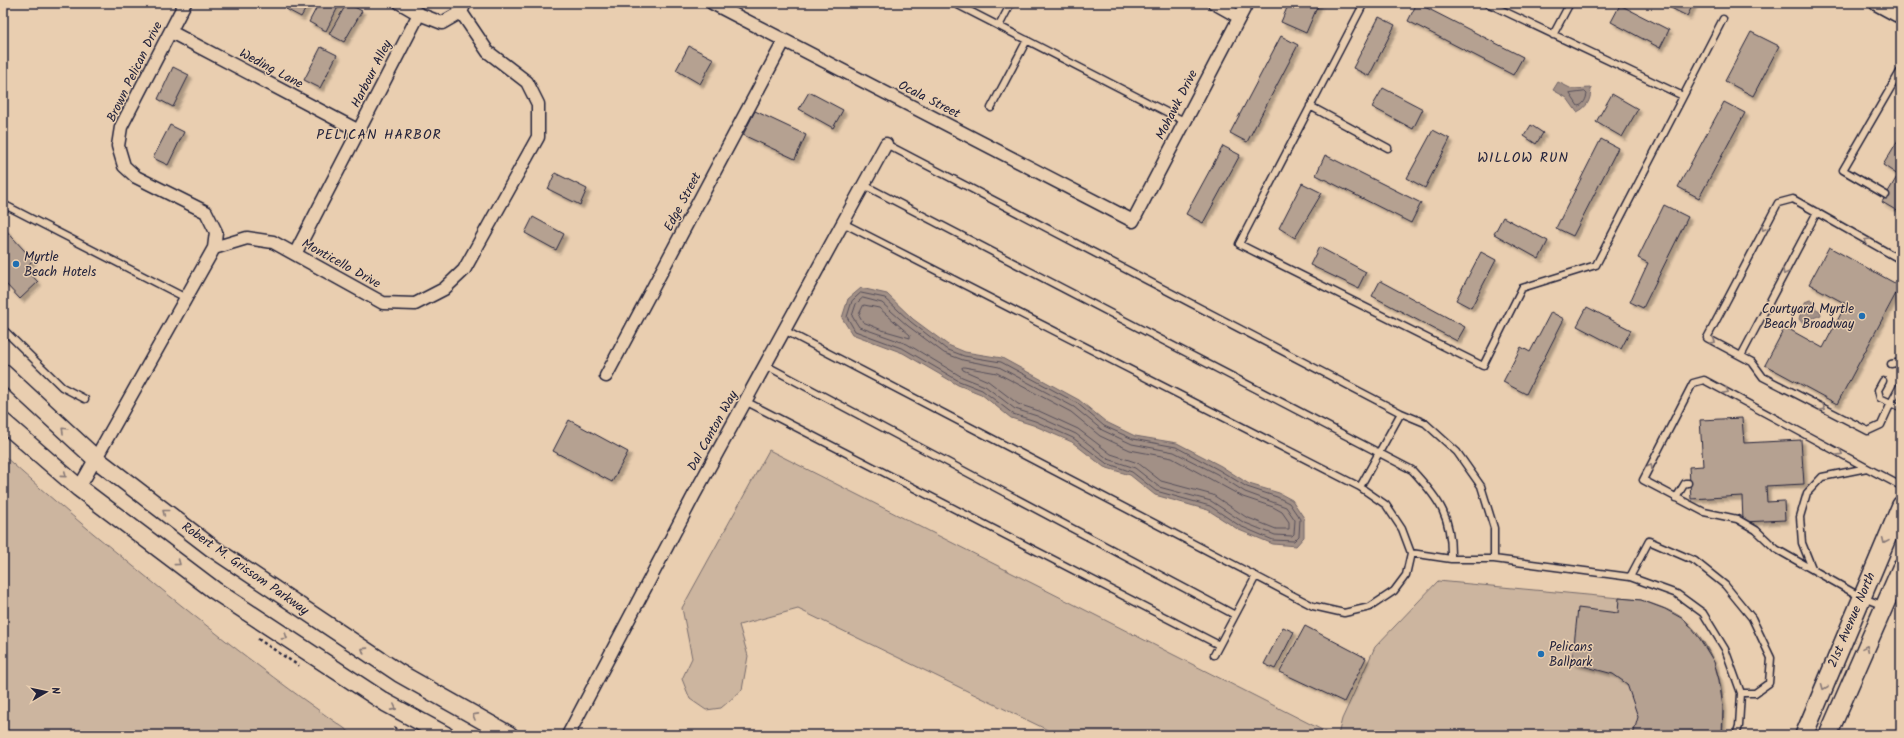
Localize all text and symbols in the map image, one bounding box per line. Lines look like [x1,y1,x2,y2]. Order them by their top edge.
street label: Brown Pelican Drive [102,18,169,126]
street label: Harbour Alley [346,36,399,112]
street label: Weding Lane [235,43,307,95]
street label: Mohawk Drive [1150,66,1204,144]
street label: Ocala Street [894,75,965,125]
district label: PELICAN HARBOR [316,124,442,146]
district label: WILLOW RUN [1477,147,1569,169]
street label: Edge Street [659,168,708,235]
one-way arrow [1762,224,1769,231]
street label: Monticello Drive [298,234,384,294]
one-way arrow [1864,238,1871,246]
place label: Myrtle Beach Hotels [24,247,97,283]
marker: Myrtle Beach Hotels [11,259,21,269]
one-way arrow [1783,267,1790,275]
place label: Courtyard Myrtle Beach Broadway [1762,299,1855,335]
marker: Courtyard Myrtle Beach Broadway [1857,311,1867,321]
one-way arrow [1709,336,1716,343]
street label: Dal Canton Way [682,386,744,475]
one-way arrow [1721,387,1729,394]
one-way arrow [1818,403,1826,411]
one-way arrow [61,427,69,435]
one-way arrow [1836,448,1843,456]
one-way arrow [1645,463,1653,471]
one-way arrow [60,471,67,478]
one-way arrow [162,510,169,517]
street label: Robert M. Grissom Parkway [177,517,314,622]
one-way arrow [1882,537,1890,544]
one-way arrow [174,558,181,565]
street label: 21st Avenue North [1822,569,1882,671]
one-way arrow [281,632,288,639]
place label: Pelicans Ballpark [1549,637,1593,673]
one-way arrow [1861,644,1869,652]
one-way arrow [361,648,368,655]
marker: Pelicans Ballpark [1536,649,1546,659]
north arrow [26,672,66,712]
one-way arrow [1821,682,1829,690]
text: N [45,686,64,695]
one-way arrow [390,703,397,710]
one-way arrow [472,714,479,721]

